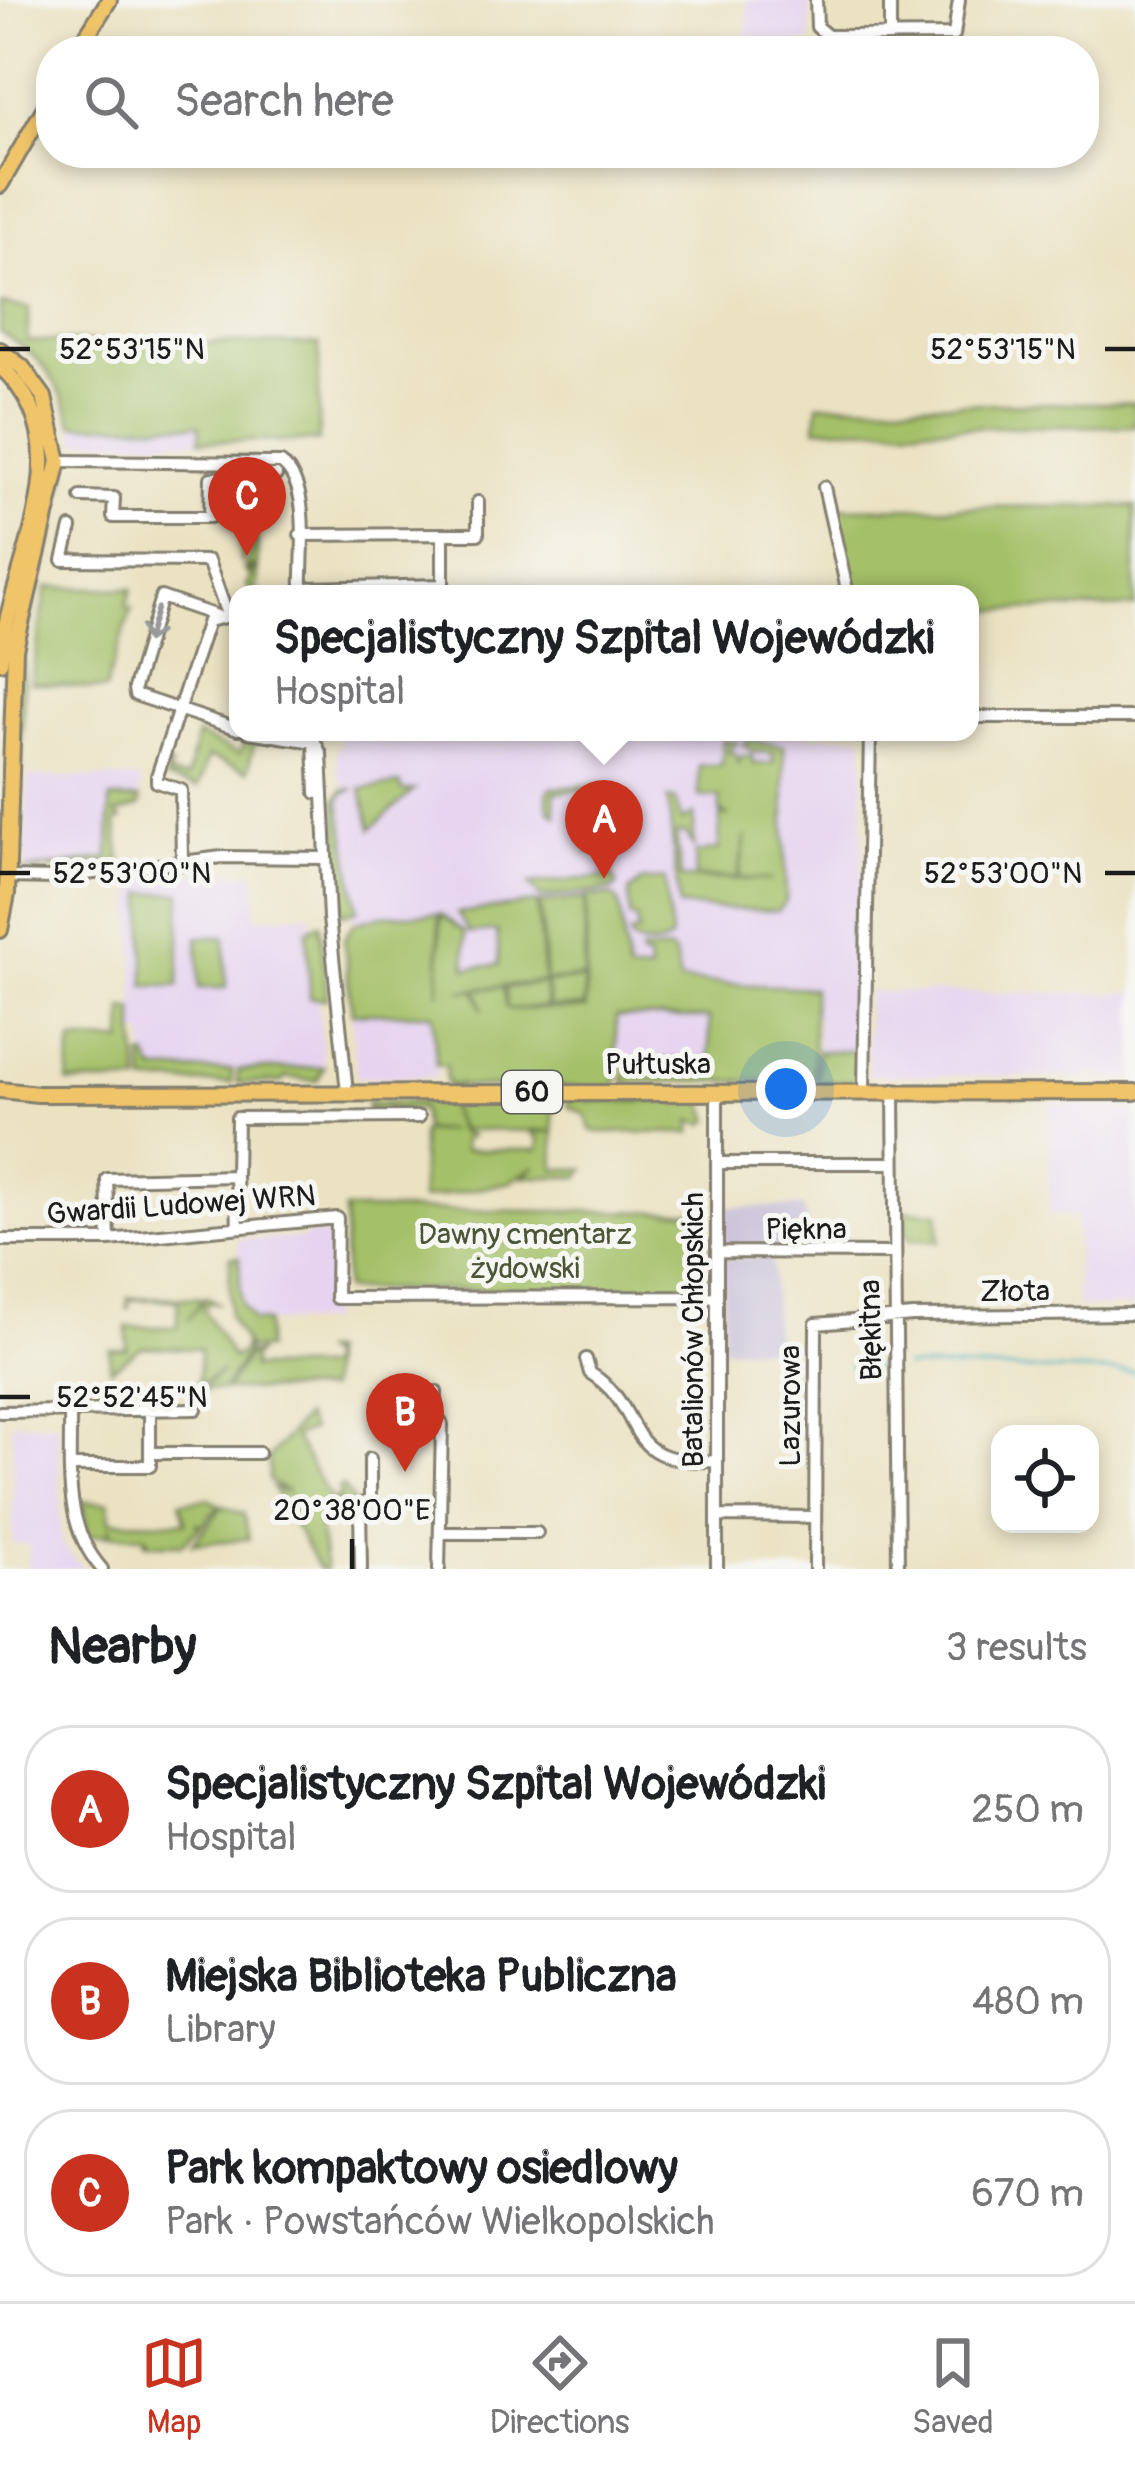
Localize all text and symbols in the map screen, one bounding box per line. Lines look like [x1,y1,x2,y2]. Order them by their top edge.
search box [36,36,1099,168]
icon: search [78,69,144,135]
text: Search here [174,74,394,130]
text: 52°53'15"N [59,331,205,368]
text: 52°53'15"N [930,331,1076,368]
pin: C [208,457,286,556]
popup [229,585,979,741]
one-way arrow [140,605,162,643]
text: Specjalistyczny Szpital Wojewódzki [274,611,934,667]
text: Hospital [274,667,405,716]
pin: A [565,780,643,879]
text: 52°53'00"N [53,855,211,892]
text: 52°53'00"N [924,855,1082,892]
street label: Pułtuska [605,1046,711,1083]
your location [756,1059,816,1119]
road number: 60 [502,1071,562,1113]
street label: Gwardii Ludowej WRN [45,1177,317,1233]
street label: Batalionów Chłopskich [675,1192,712,1468]
street label: Piękna [765,1211,847,1248]
park label: Dawny cmentarz żydowski [418,1216,632,1287]
street label: Złota [980,1273,1050,1310]
street label: Błękitna [852,1279,890,1381]
street label: Lazurowa [772,1345,809,1467]
pin: B [366,1373,444,1472]
text: 52°52'45"N [56,1379,208,1416]
map controls [991,1425,1099,1533]
button: locate [991,1425,1099,1533]
text: 20°38'00"E [274,1492,430,1529]
text: Nearby [48,1615,196,1679]
text: 3 results [946,1623,1087,1672]
text: Specjalistyczny Szpital Wojewódzki [165,1757,826,1813]
text: A [77,1785,103,1834]
text: 250 m [971,1785,1084,1834]
text: Hospital [165,1813,297,1862]
text: Miejska Biblioteka Publiczna [165,1949,677,2005]
text: B [79,1977,101,2026]
text: 480 m [972,1977,1084,2026]
text: Library [165,2005,276,2054]
text: Park kompaktowy osiedlowy [165,2141,678,2197]
text: C [78,2169,102,2218]
text: 670 m [971,2169,1084,2218]
text: Park · Powstańców Wielkopolskich [165,2197,715,2246]
tab: Map [141,2330,207,2443]
tab: Directions [490,2330,630,2443]
tab: Saved [912,2330,994,2443]

